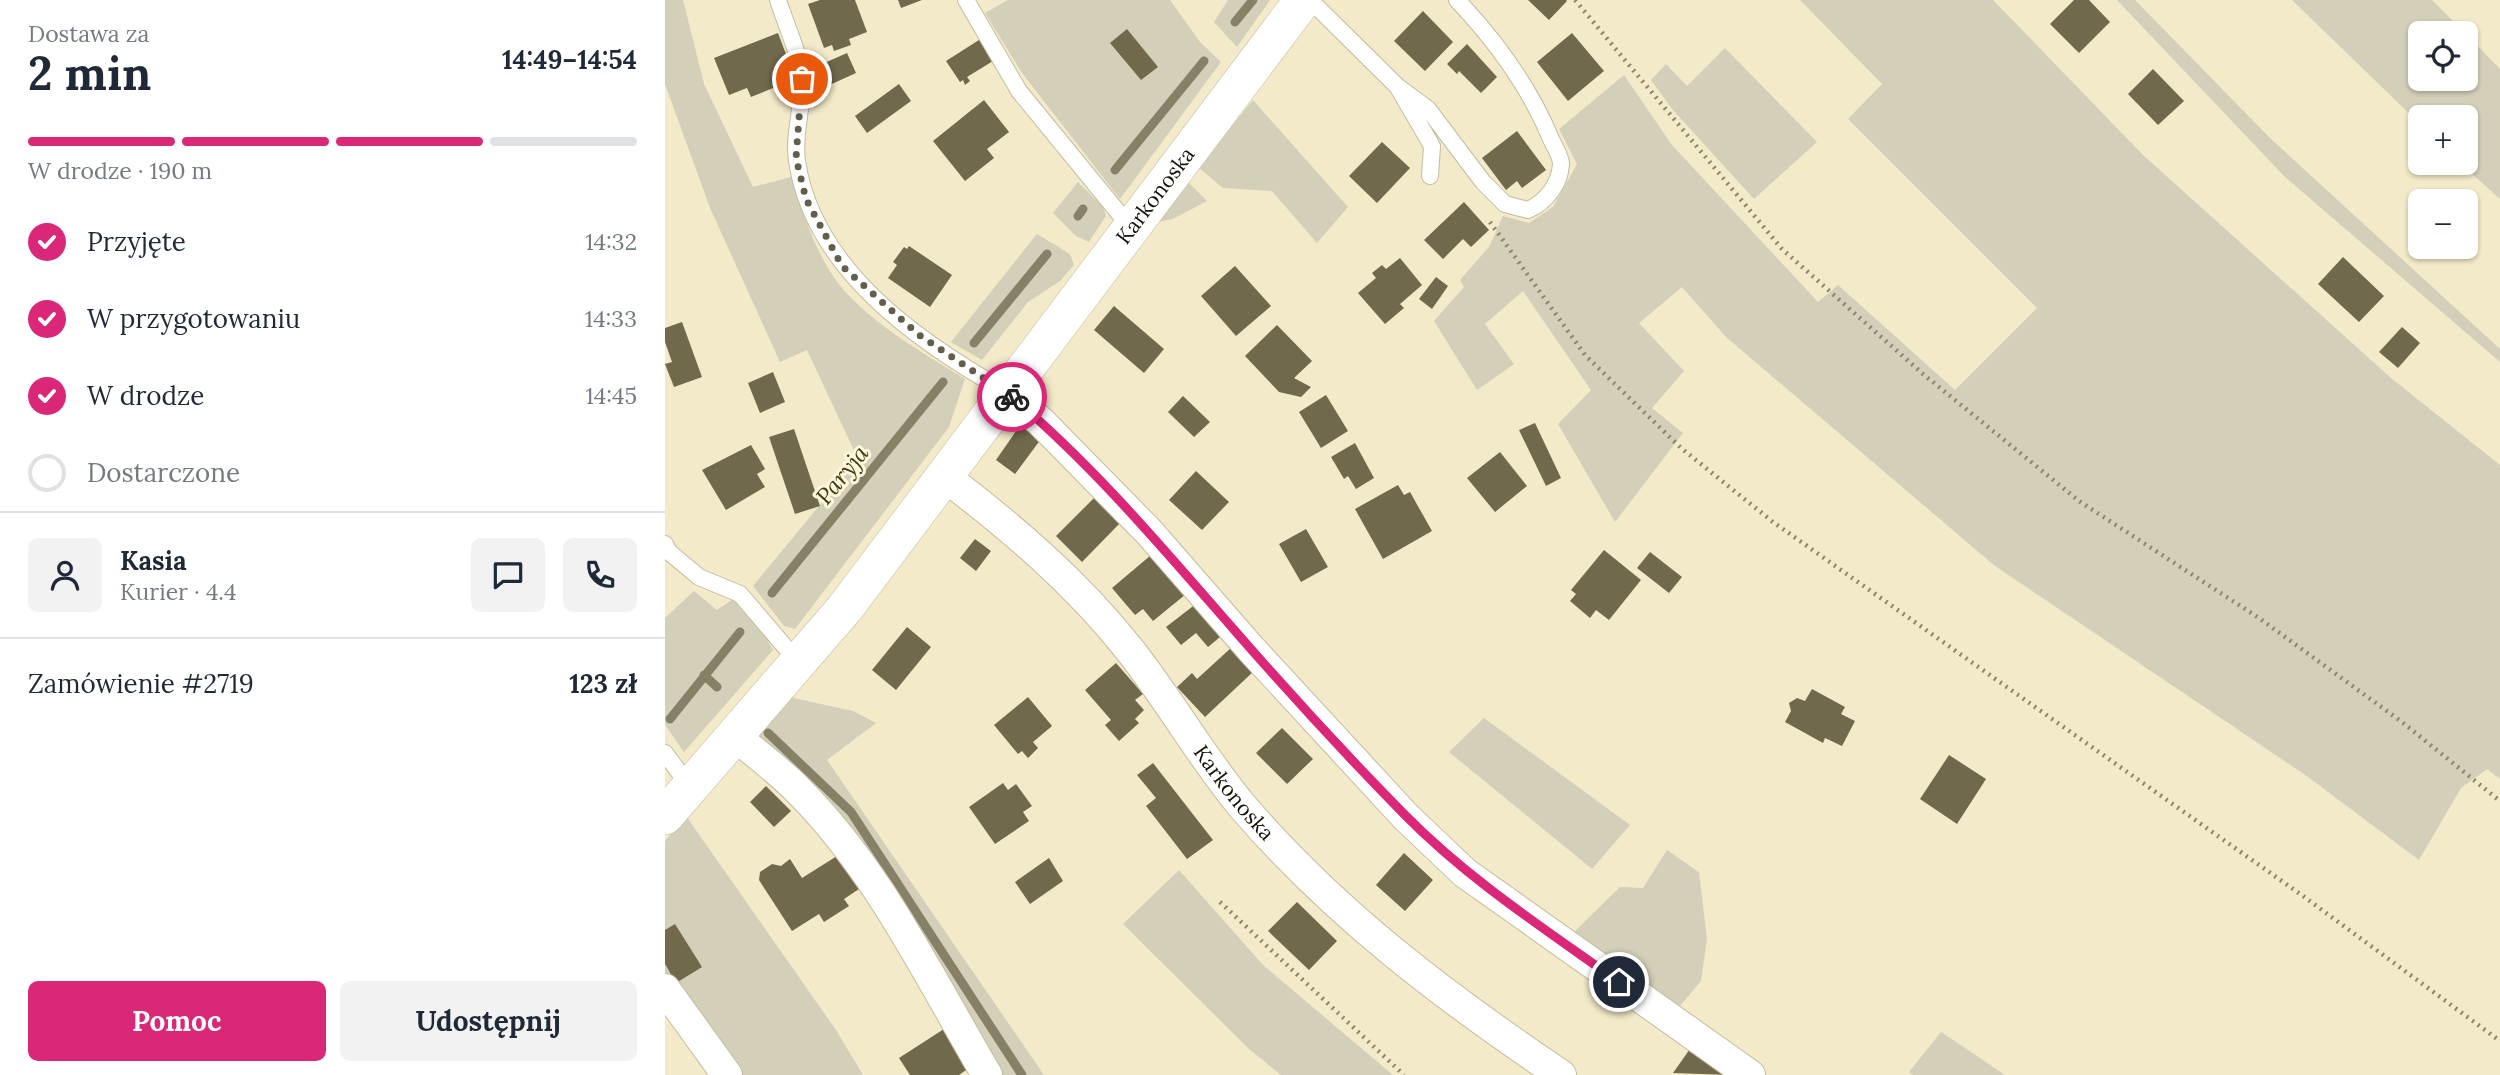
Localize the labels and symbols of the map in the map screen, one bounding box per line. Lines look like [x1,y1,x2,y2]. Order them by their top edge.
pin [772,49,832,109]
street label: Karkonoska [1110,142,1200,249]
courier [977,362,1047,432]
water label: Paryja [809,439,874,510]
street label: Karkonoska [1188,740,1280,846]
pin [1589,952,1649,1012]

